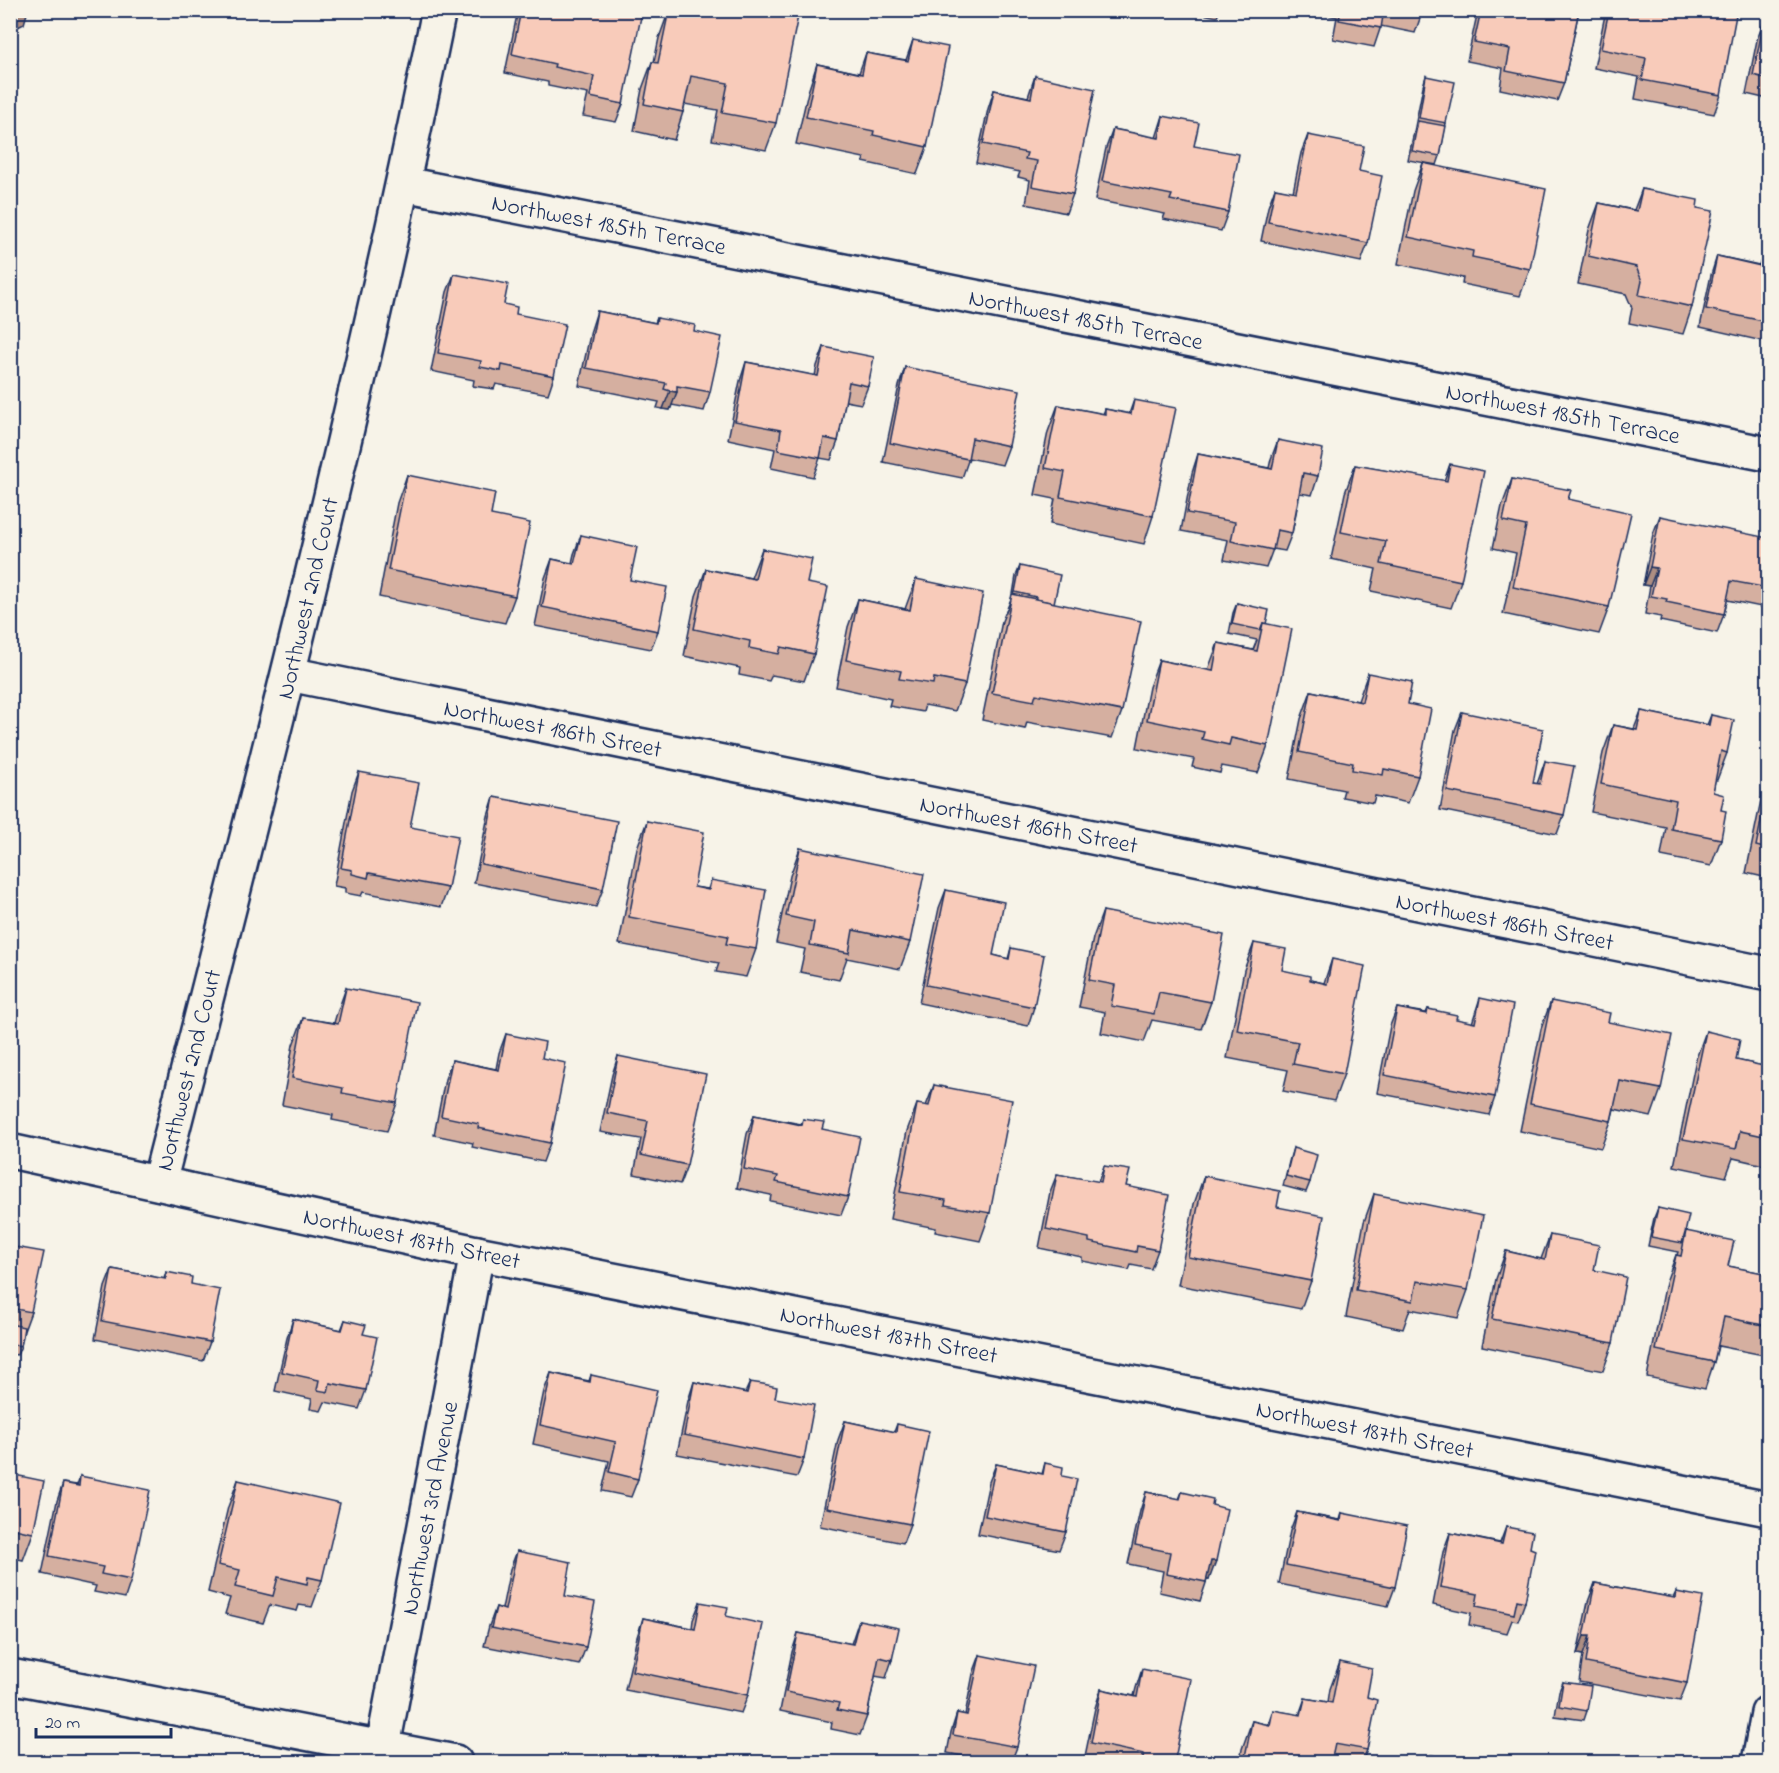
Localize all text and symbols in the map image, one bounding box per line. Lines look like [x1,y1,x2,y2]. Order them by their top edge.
street label: Northwest 185th Terrace [488,187,729,266]
street label: Northwest 185th Terrace [965,282,1206,361]
street label: Northwest 185th Terrace [1442,376,1683,455]
street label: Northwest 2nd Court [269,494,350,703]
street label: Northwest 186th Street [440,692,665,769]
street label: Northwest 186th Street [916,788,1141,865]
street label: Northwest 186th Street [1392,885,1617,962]
street label: Northwest 2nd Court [148,966,232,1175]
street label: Northwest 187th Street [300,1200,523,1281]
street label: Northwest 187th Street [777,1298,1000,1375]
street label: Northwest 187th Street [1253,1393,1476,1470]
street label: Northwest 3rd Avenue [394,1398,469,1618]
scale bar [36,1701,171,1739]
text: 20 m [45,1711,80,1737]

